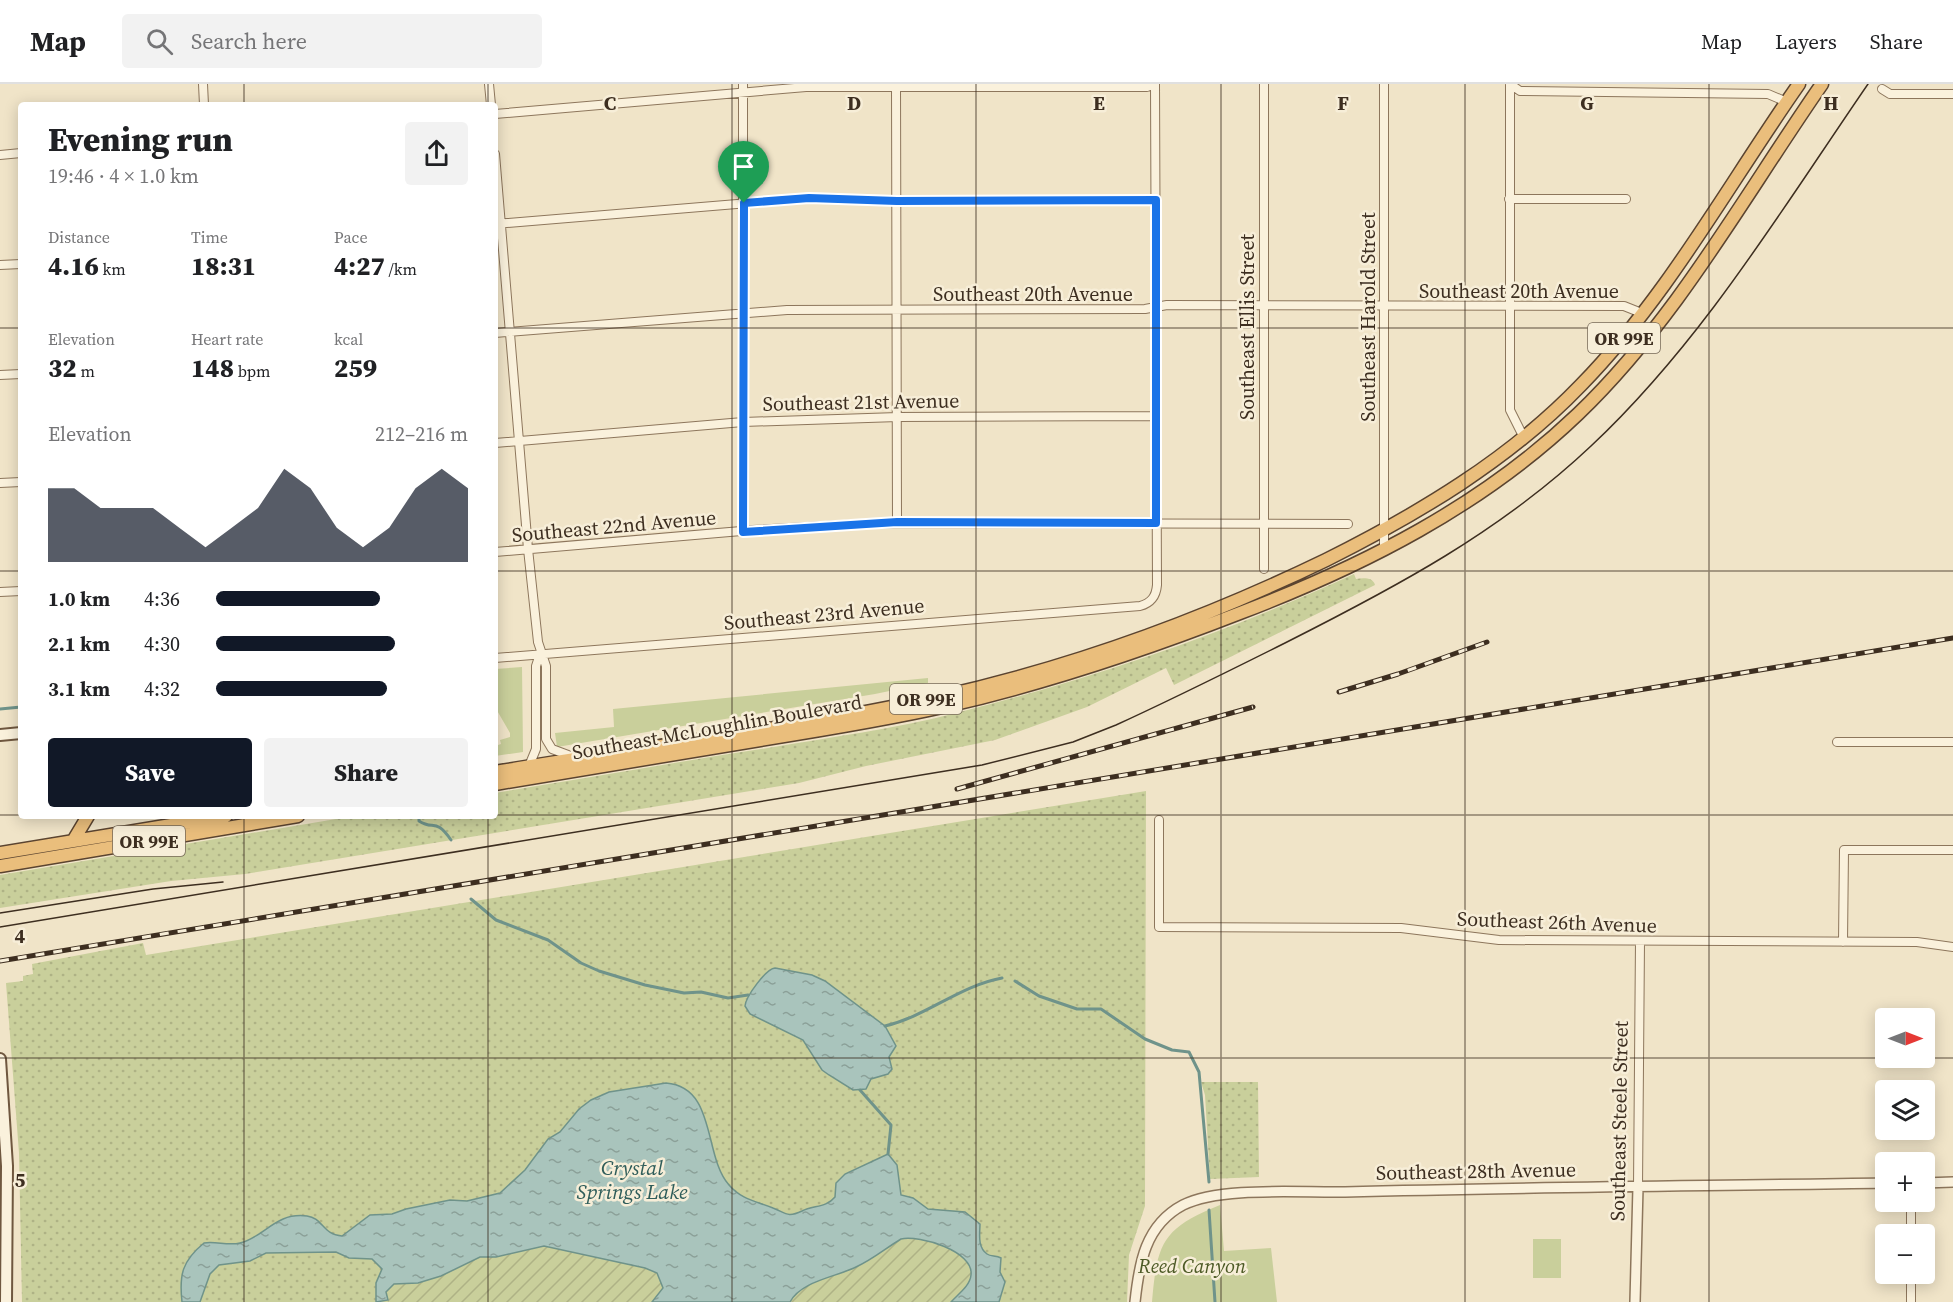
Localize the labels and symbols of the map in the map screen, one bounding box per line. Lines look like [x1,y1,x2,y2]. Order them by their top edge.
text: C [604,89,616,117]
text: D [847,89,861,117]
text: E [1093,89,1105,117]
text: F [1337,89,1349,117]
text: G [1580,89,1594,117]
text: H [1823,89,1839,117]
pin [718,141,769,203]
street label: Southeast Harold Street [1354,212,1382,422]
street label: Southeast Ellis Street [1233,233,1261,420]
street label: Southeast 20th Avenue [1419,277,1619,305]
street label: Southeast 20th Avenue [933,280,1133,308]
road number: OR 99E [1588,323,1660,353]
street label: Southeast 21st Avenue [762,386,960,418]
street label: Southeast 22nd Avenue [511,503,717,549]
street label: Southeast 23rd Avenue [723,591,925,637]
road number: OR 99E [890,684,962,714]
street label: Southeast McLoughlin Boulevard [570,688,865,766]
road number: OR 99E [113,826,185,856]
street label: Southeast 26th Avenue [1457,905,1657,939]
text: 4 [15,922,26,950]
north arrow [1875,1008,1935,1068]
street label: Southeast Steele Street [1603,1020,1635,1221]
water label: Crystal Springs Lake [577,1153,688,1206]
street label: Southeast 28th Avenue [1376,1155,1576,1187]
text: 5 [15,1166,26,1194]
park label: Reed Canyon [1137,1252,1247,1280]

